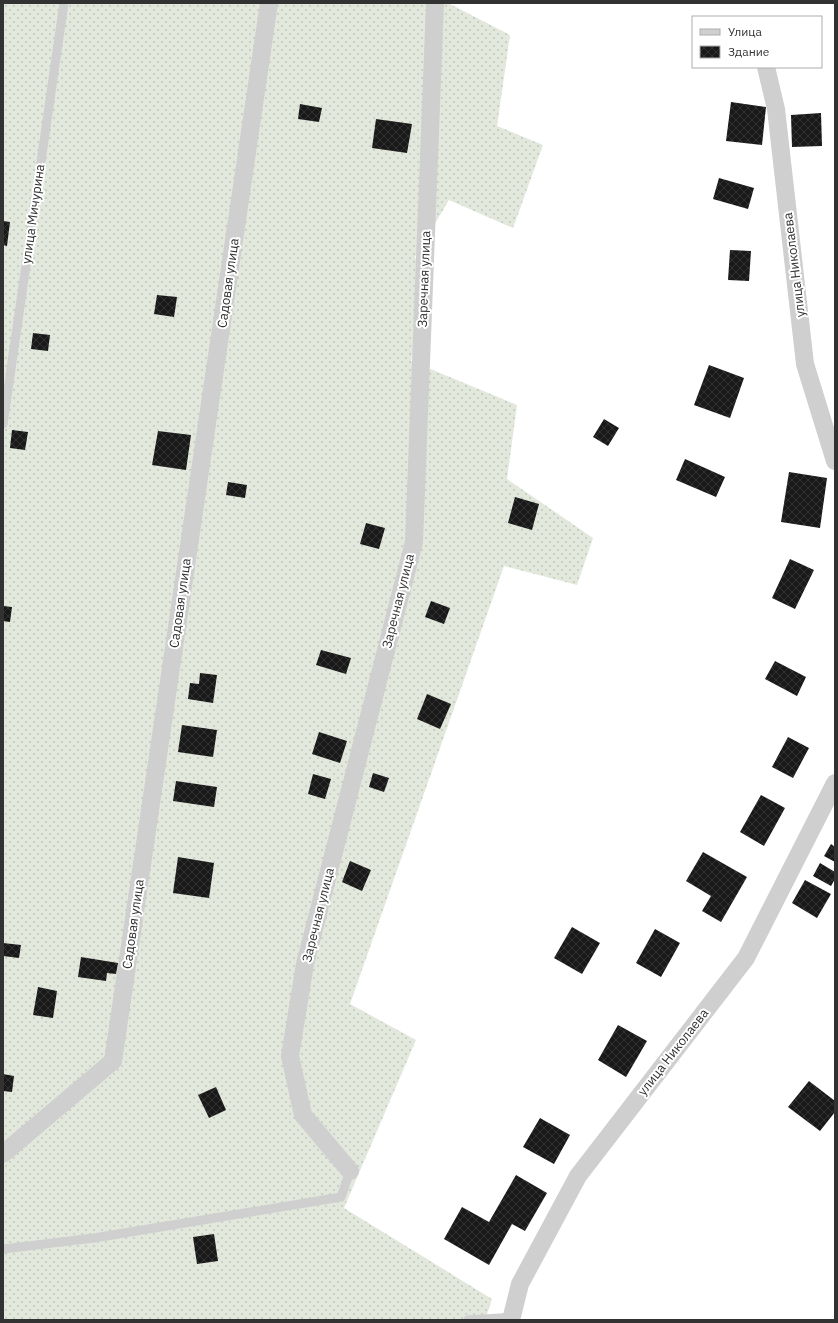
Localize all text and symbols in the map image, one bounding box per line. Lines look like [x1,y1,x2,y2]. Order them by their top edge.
legend [692,16,822,68]
text: Улица [728,24,762,39]
text: Здание [728,44,770,59]
street label: улица Мичурина [18,163,48,265]
street label: улица Николаева [779,211,809,318]
street label: Заречная улица [414,230,434,328]
street label: Садовая улица [213,237,243,329]
street label: Заречная улица [378,552,418,650]
street label: Садовая улица [165,557,195,649]
street label: Заречная улица [298,866,338,964]
street label: Садовая улица [118,878,148,970]
street label: улица Николаева [634,1005,712,1099]

